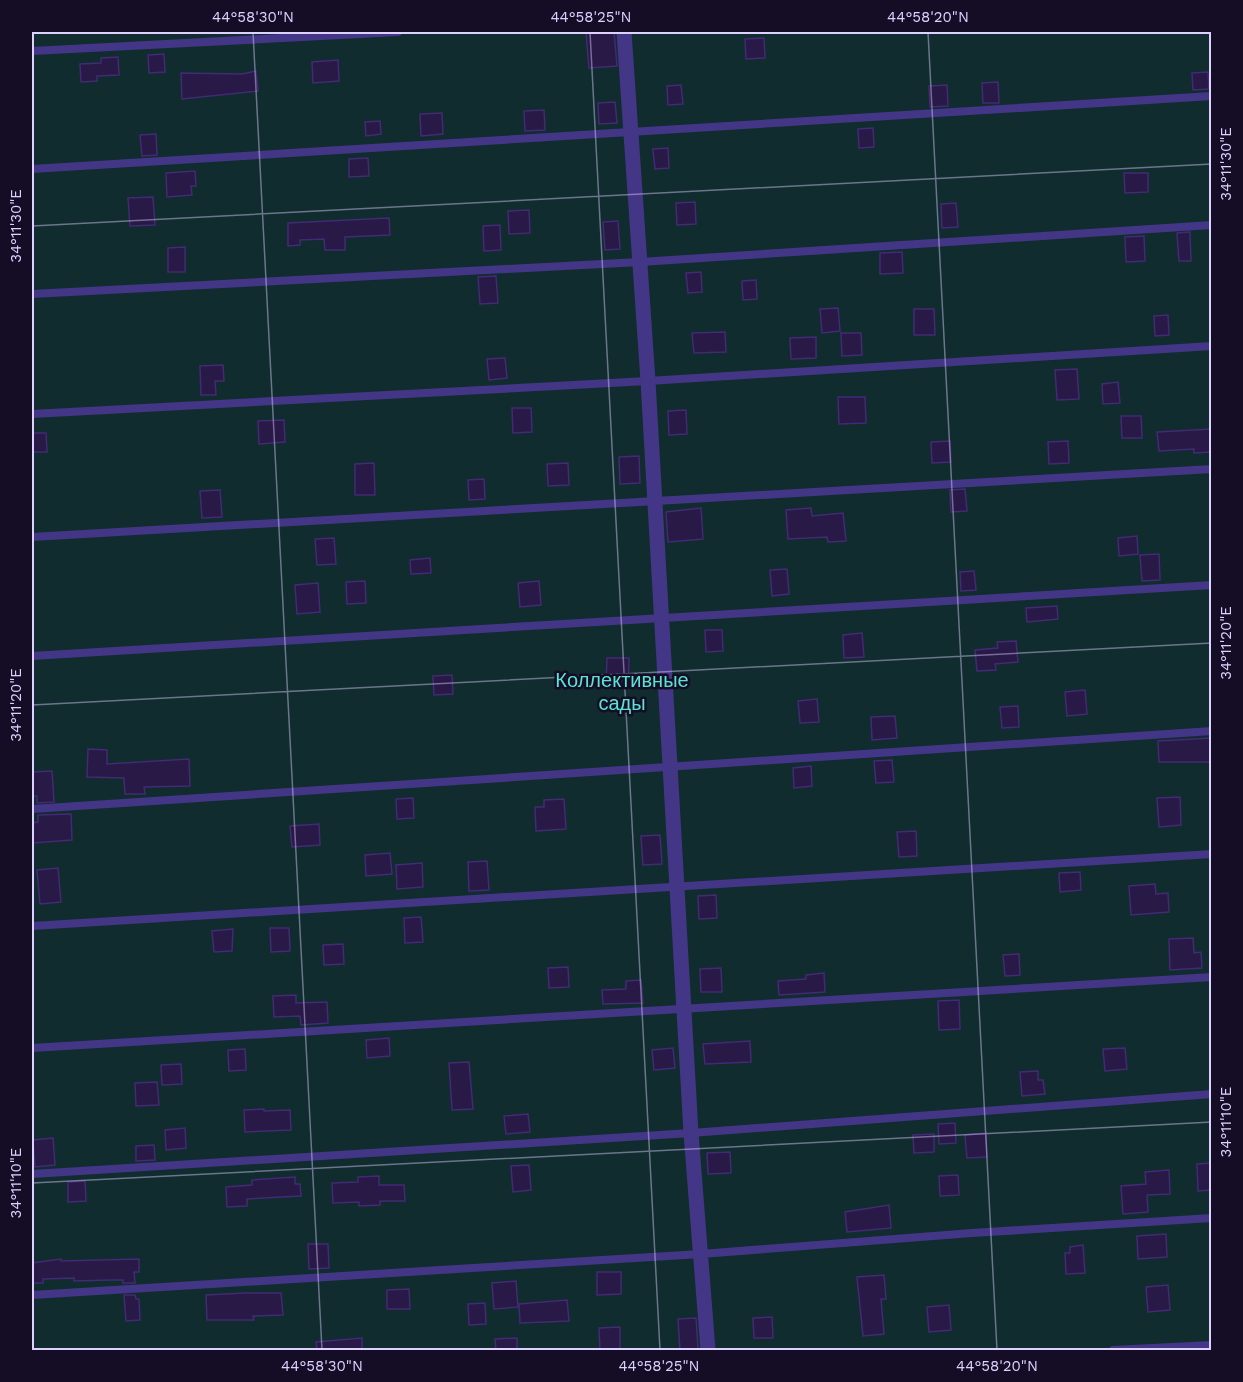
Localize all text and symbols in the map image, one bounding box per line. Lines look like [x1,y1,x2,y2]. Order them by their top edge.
text: 44°58'30"N [212,8,294,26]
text: 44°58'25"N [550,8,632,26]
text: 44°58'20"N [887,8,969,26]
text: 34°11'30"E [1217,127,1235,201]
text: 34°11'30"E [7,189,25,263]
text: 34°11'20"E [1217,606,1235,680]
text: 34°11'20"E [7,668,25,742]
park label: Коллективные сады [555,668,689,715]
text: 34°11'10"E [1217,1087,1235,1157]
text: 34°11'10"E [7,1148,25,1218]
text: 44°58'30"N [281,1357,363,1375]
text: 44°58'25"N [618,1357,700,1375]
text: 44°58'20"N [956,1357,1038,1375]

